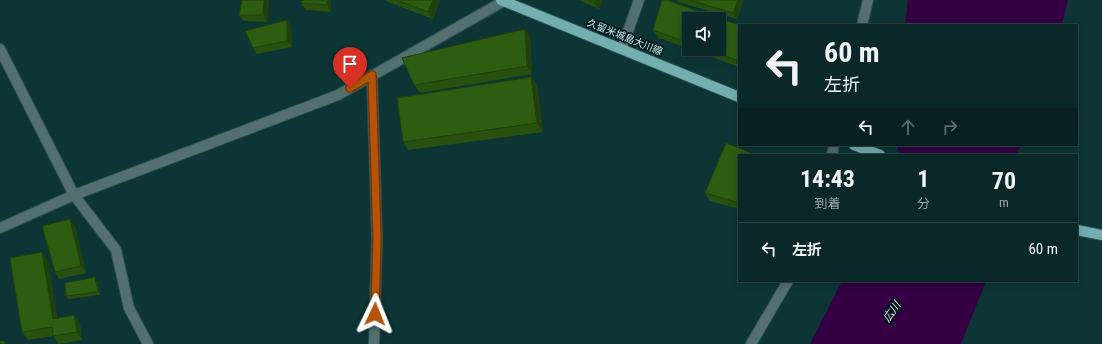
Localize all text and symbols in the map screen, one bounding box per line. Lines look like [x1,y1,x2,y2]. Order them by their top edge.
map controls [682,12,726,56]
button: sound [682,12,726,56]
street label: 久留米城島大川線 [586,17,664,57]
text: 60 m [824,36,880,69]
icon: left [758,40,810,92]
pin [333,47,367,88]
icon: arrive [339,53,361,75]
text: 左折 [824,74,860,95]
icon: left [855,116,877,138]
icon: ahead [897,116,919,138]
icon: right [939,116,961,138]
text: 14:43 [800,165,855,193]
text: 1 [917,165,929,193]
text: 70 [992,167,1016,195]
text: m [999,195,1009,210]
text: 到着 [814,196,840,211]
text: 分 [917,196,930,211]
icon: left [758,238,780,260]
text: 60 m [1028,240,1058,258]
text: 左折 [792,241,822,259]
position arrow [354,293,396,335]
water label: 広川 [880,298,904,325]

